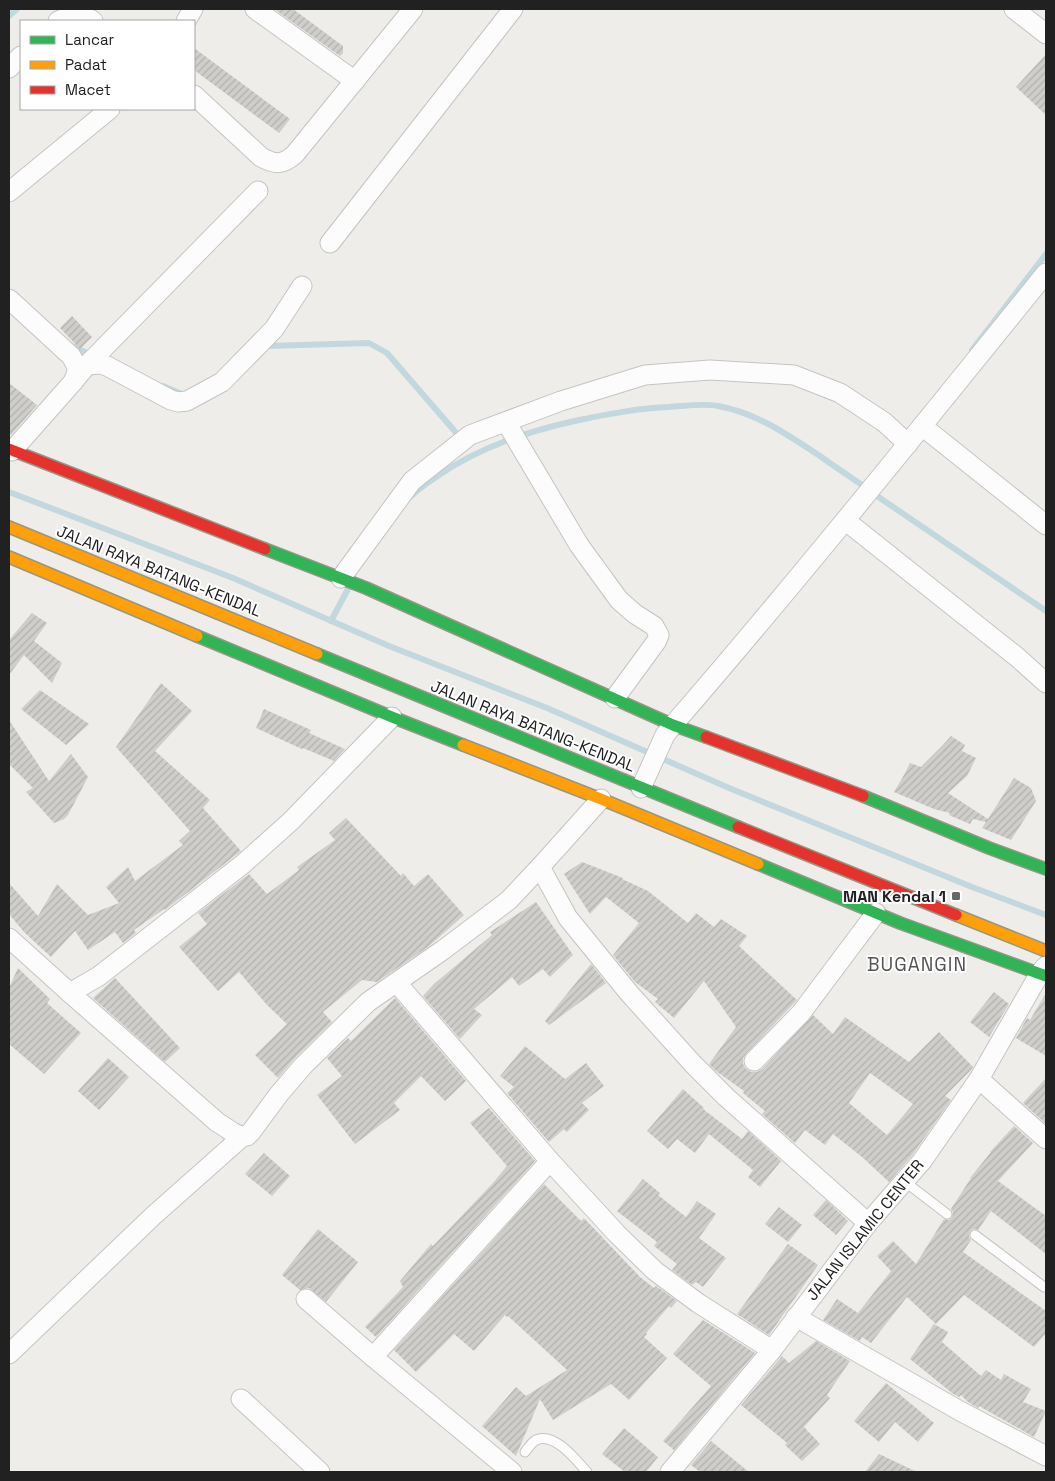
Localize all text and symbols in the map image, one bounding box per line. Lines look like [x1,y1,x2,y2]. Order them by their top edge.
legend [20,20,195,110]
text: Lancar [65,30,115,49]
text: Padat [65,55,107,74]
text: Macet [65,80,111,99]
street label: JALAN RAYA BATANG-KENDAL [54,520,265,622]
street label: JALAN RAYA BATANG-KENDAL [428,675,639,777]
place label: MAN Kendal 1 [843,886,946,907]
marker: MAN Kendal 1 [950,890,962,902]
district label: BUGANGIN [867,952,967,977]
street label: JALAN ISLAMIC CENTER [802,1155,928,1305]

